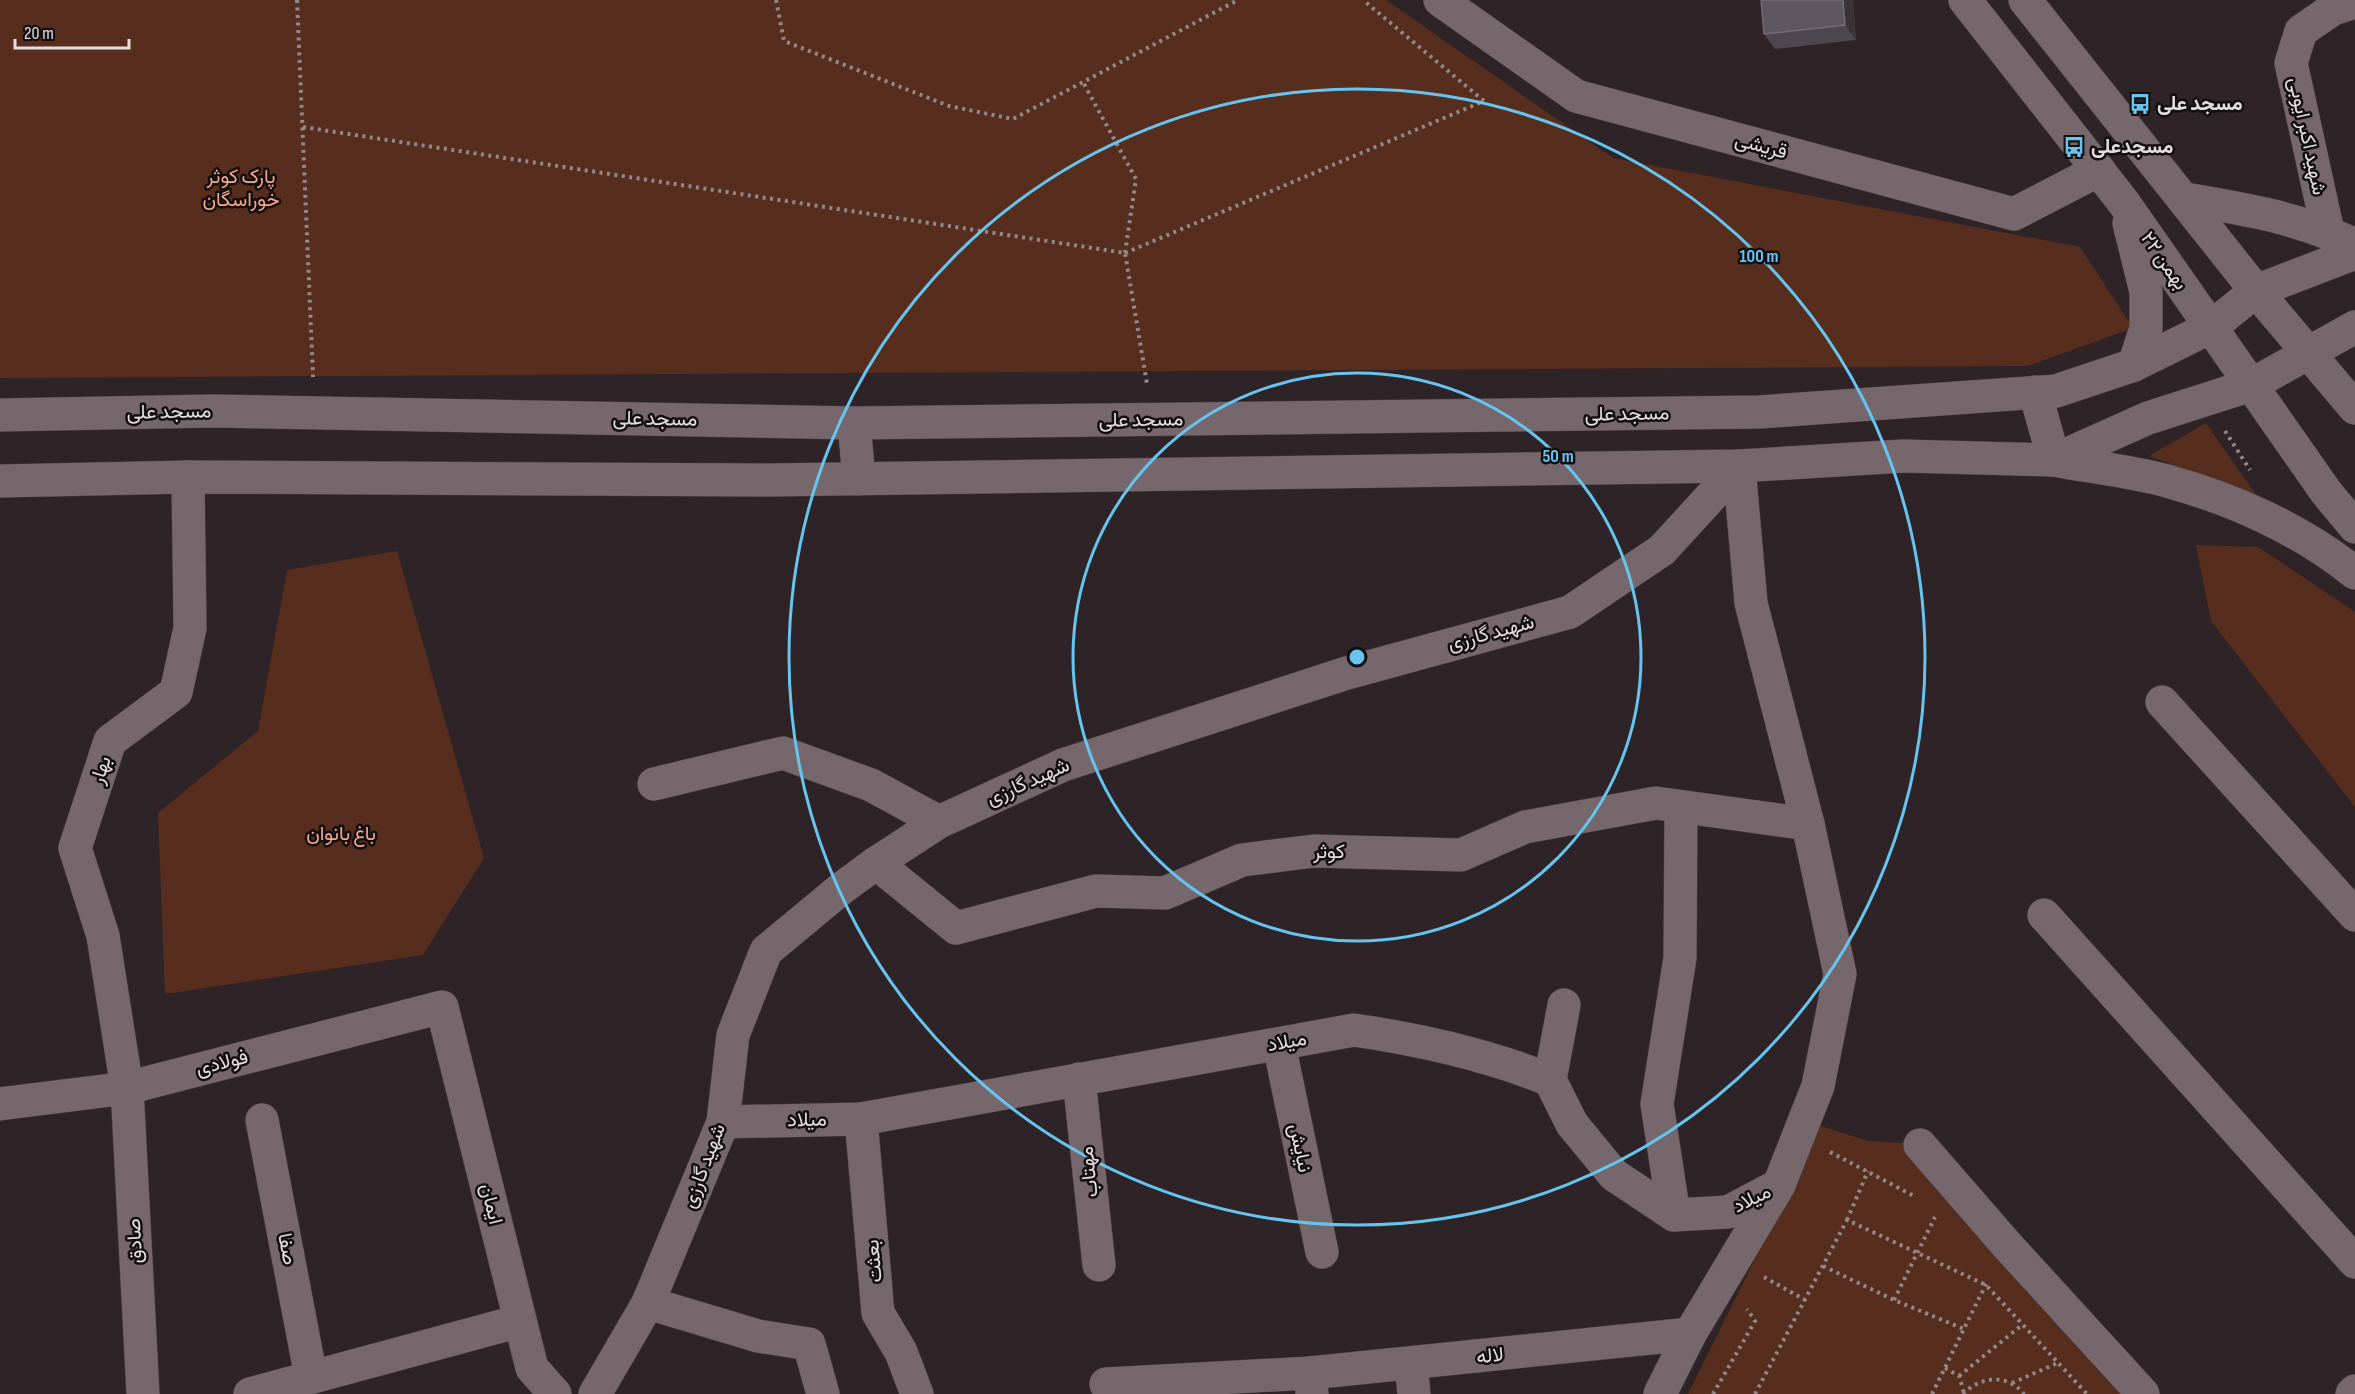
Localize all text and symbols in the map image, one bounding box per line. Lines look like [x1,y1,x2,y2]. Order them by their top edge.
scale bar [15,12,129,50]
text: 20 m [24,23,54,44]
street label: شهید اکبر ایوبی [2283,75,2331,197]
bus stop icon: مسجد علی [2128,92,2152,116]
place label: مسجد علی [2157,92,2243,116]
street label: قریشی [1732,128,1790,164]
bus stop icon: مسجدعلی [2062,135,2086,159]
place label: مسجدعلی [2091,135,2174,159]
park label: پارک کوثر خوراسگان [202,165,280,212]
street label: ۲۲ بهمن [2135,227,2193,295]
text: 100 m [1740,246,1779,267]
street label: مسجد علی [126,399,212,425]
street label: مسجد علی [1584,401,1670,427]
street label: مسجد علی [612,406,698,432]
street label: مسجد علی [1098,407,1184,433]
text: 50 m [1542,446,1574,467]
street label: شهید گارزی [1445,610,1537,656]
centre of rings [1347,647,1367,667]
street label: بهار [85,753,117,788]
street label: شهید گارزی [983,753,1073,811]
park label: باغ بانوان [306,822,376,847]
street label: کوثر [1312,840,1345,864]
street label: میلاد [1265,1027,1309,1057]
street label: فولادی [193,1045,251,1081]
street label: میلاد [787,1108,827,1132]
street label: شهید گارزی [677,1120,731,1212]
street label: نیایش [1283,1121,1317,1175]
street label: مهتاب [1074,1145,1104,1199]
street label: میلاد [1729,1180,1775,1218]
street label: ایمان [474,1181,508,1227]
street label: صادق [122,1218,148,1264]
street label: صفا [272,1231,302,1267]
street label: بعثت [860,1238,888,1284]
street label: لاله [1475,1343,1505,1369]

